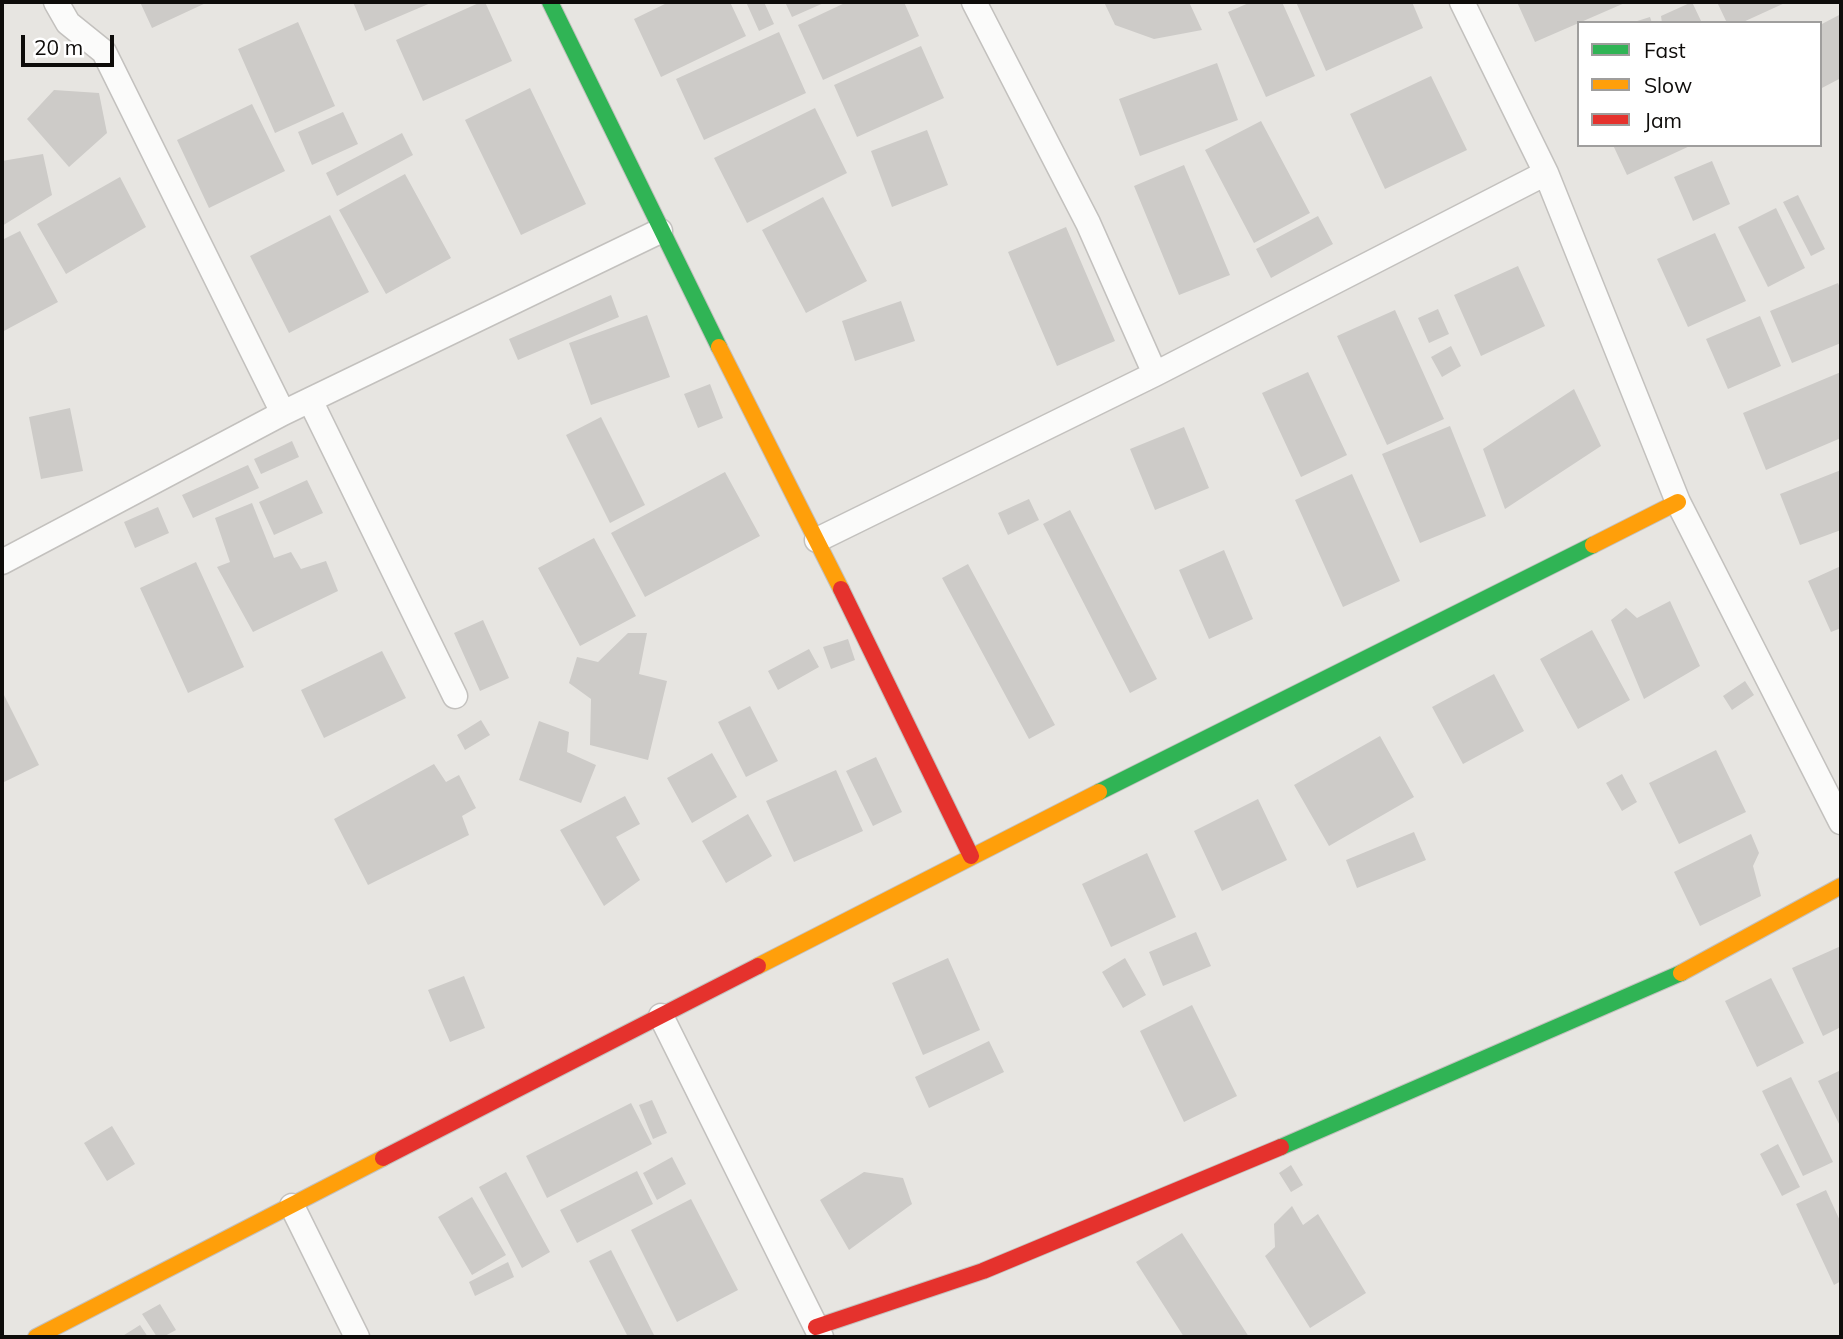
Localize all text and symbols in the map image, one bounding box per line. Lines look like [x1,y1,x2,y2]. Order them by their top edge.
scale bar [24,21,117,65]
legend [1577,21,1822,147]
text: 20 m [34,34,83,60]
text: Fast [1644,37,1686,63]
text: Slow [1644,72,1692,98]
text: Jam [1644,107,1682,133]

